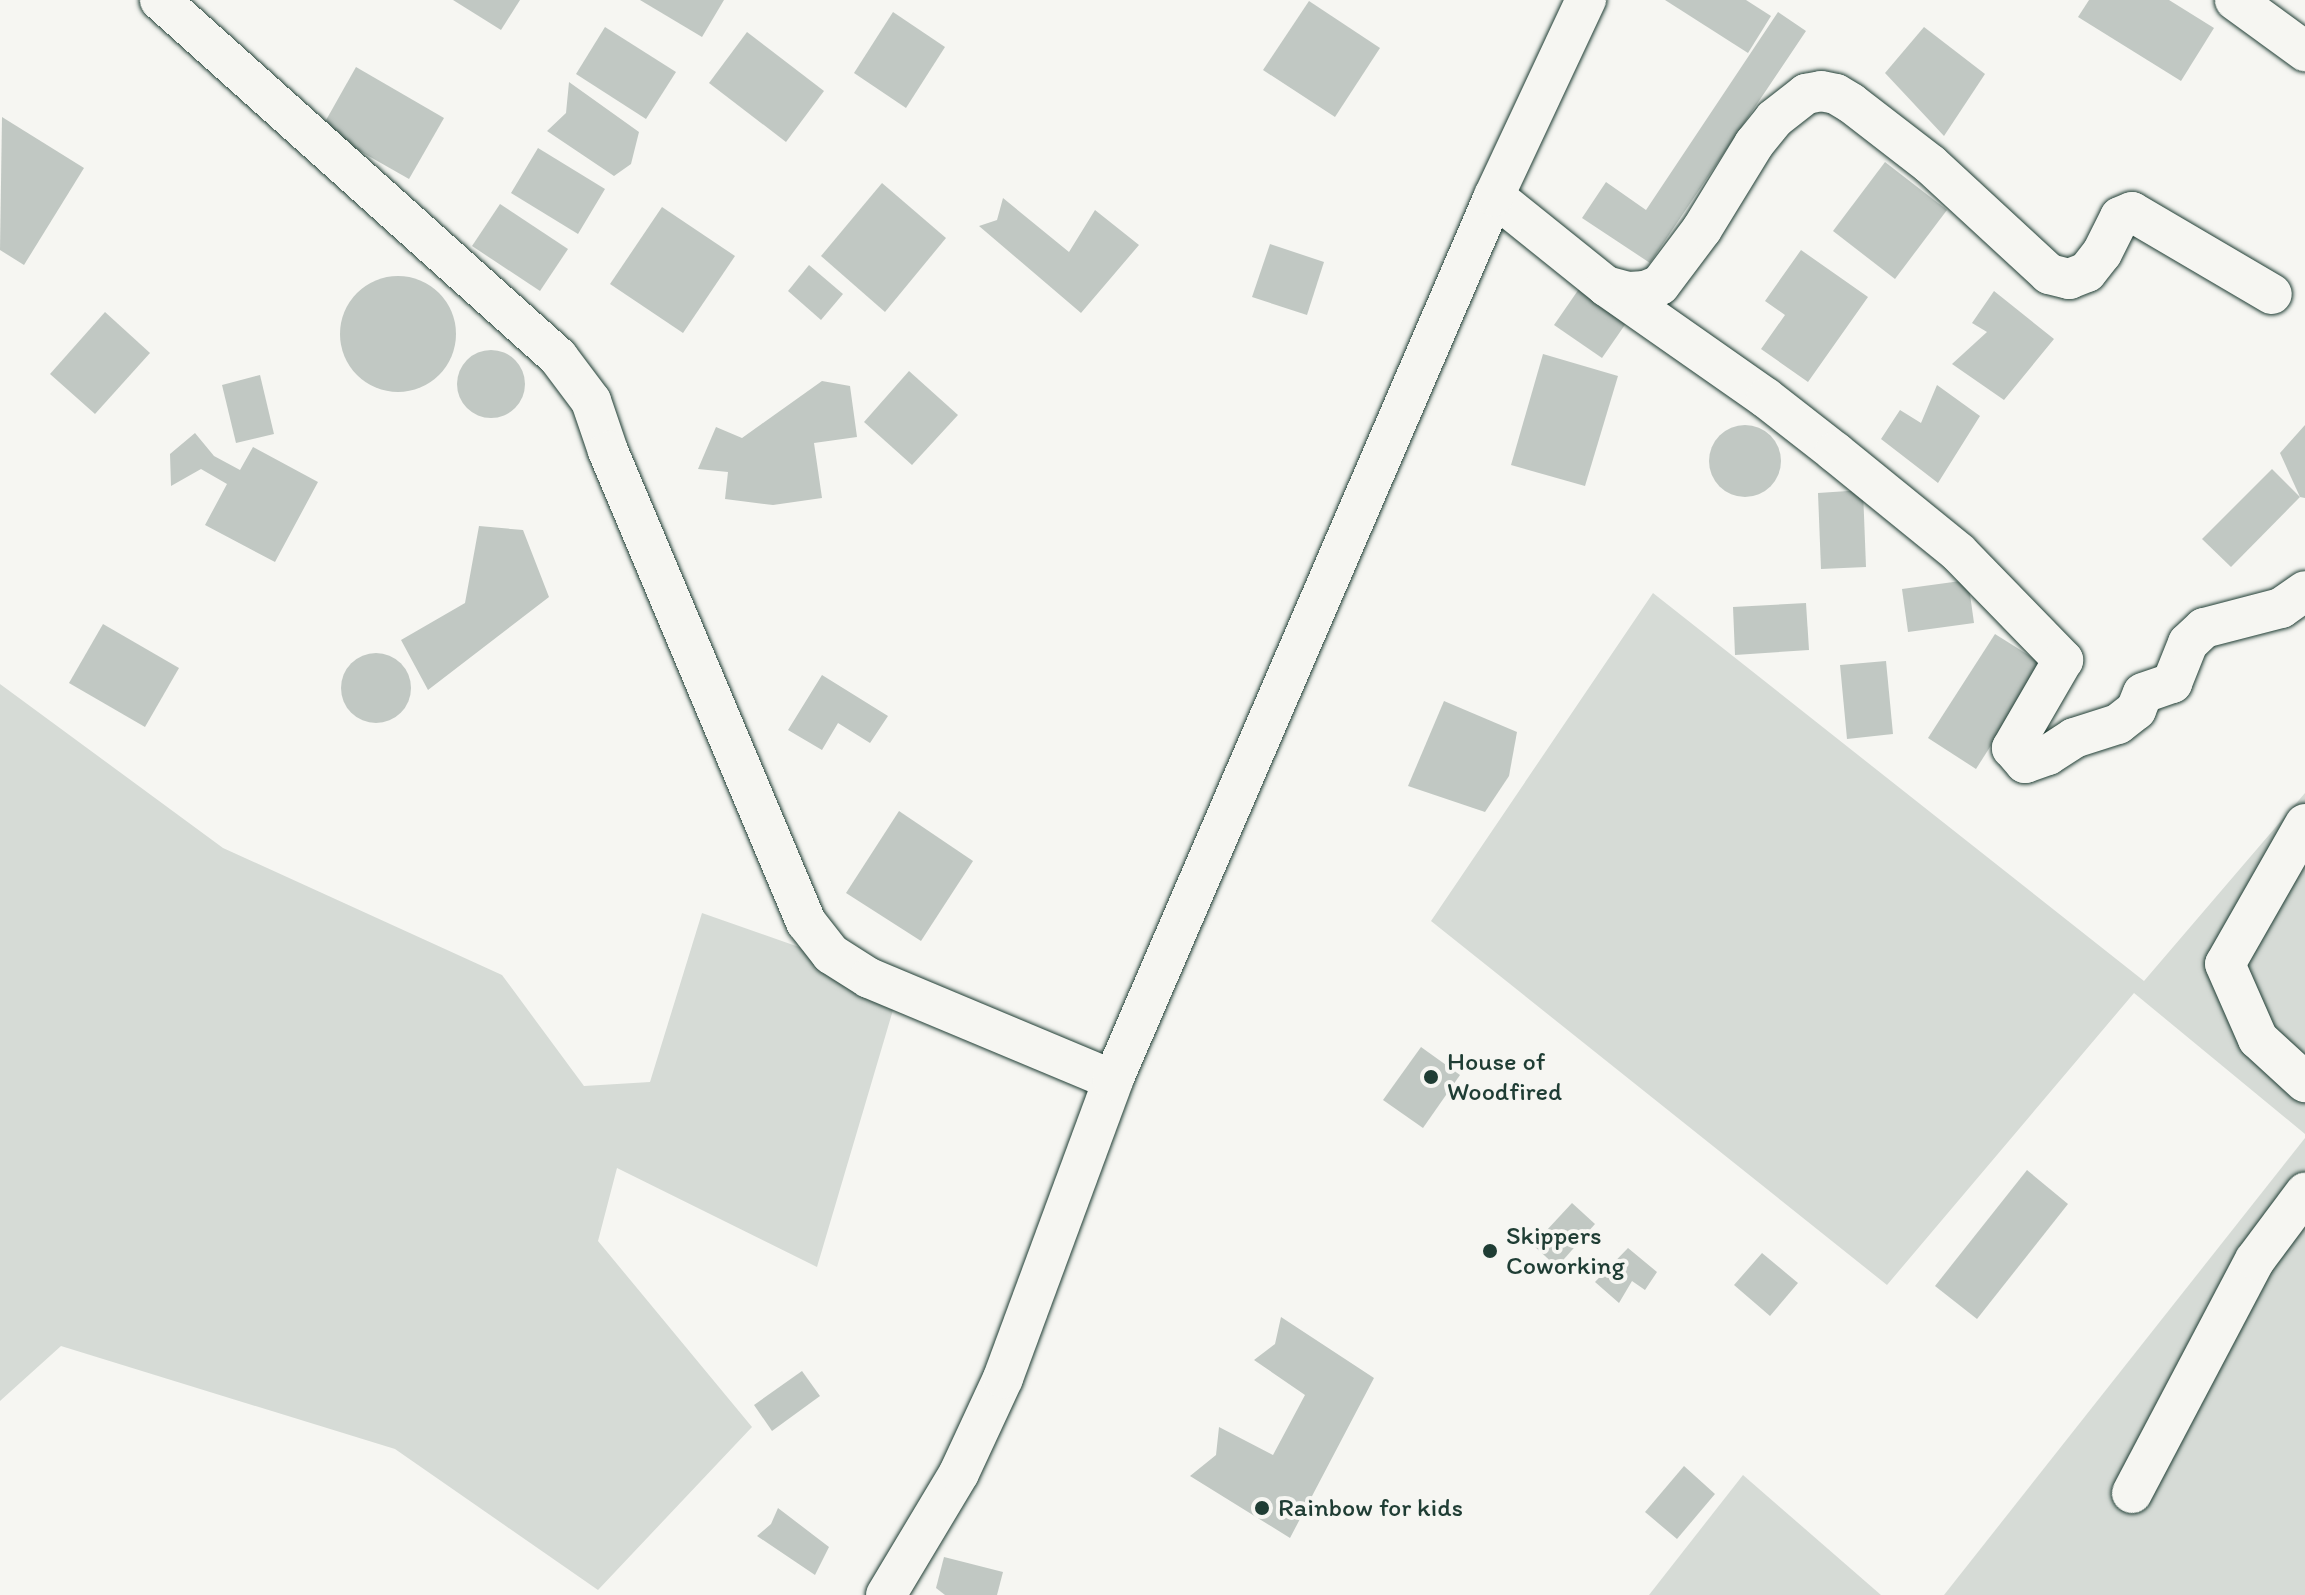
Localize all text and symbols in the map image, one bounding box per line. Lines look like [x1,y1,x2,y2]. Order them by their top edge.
place label: House of Woodfired [1447,1046,1562,1108]
marker: House of Woodfired [1422,1068,1440,1086]
place label: Skippers Coworking [1506,1220,1625,1282]
marker: Skippers Coworking [1481,1242,1499,1260]
place label: Rainbow for kids [1278,1492,1463,1524]
marker: Rainbow for kids [1253,1499,1271,1517]

